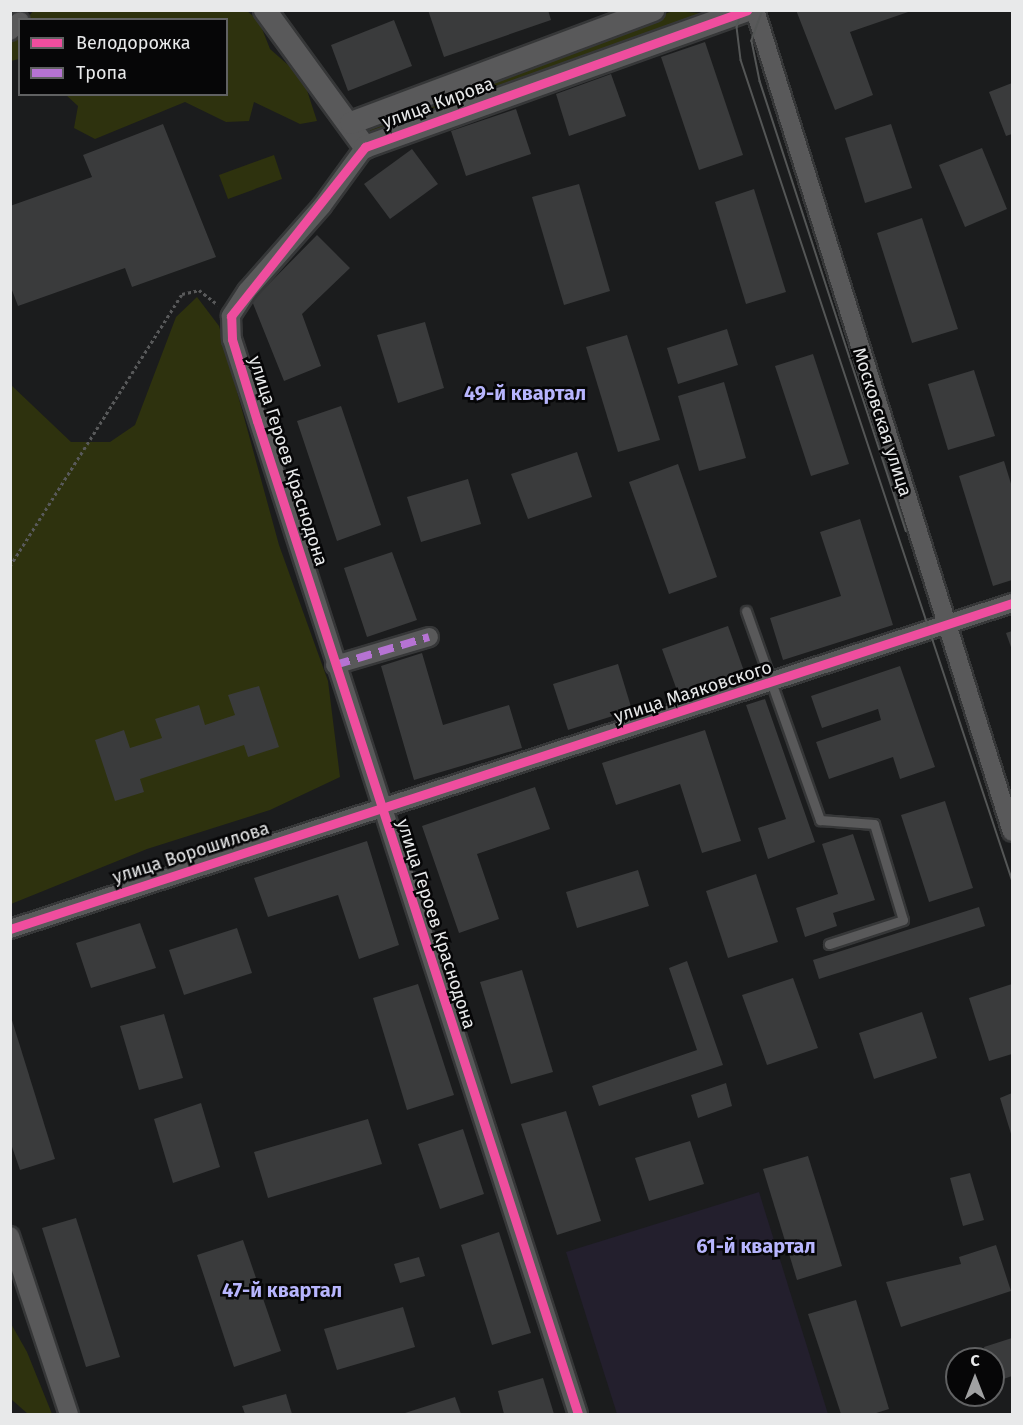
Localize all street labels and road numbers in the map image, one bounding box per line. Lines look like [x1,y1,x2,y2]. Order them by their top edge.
street label: улица Кирова [379,73,497,133]
street label: Московская улица [848,345,916,499]
street label: улица Героев Краснодона [244,353,332,569]
street label: улица Маяковского [611,656,775,728]
street label: улица Героев Краснодона [392,816,480,1032]
street label: улица Ворошилова [110,817,272,889]

